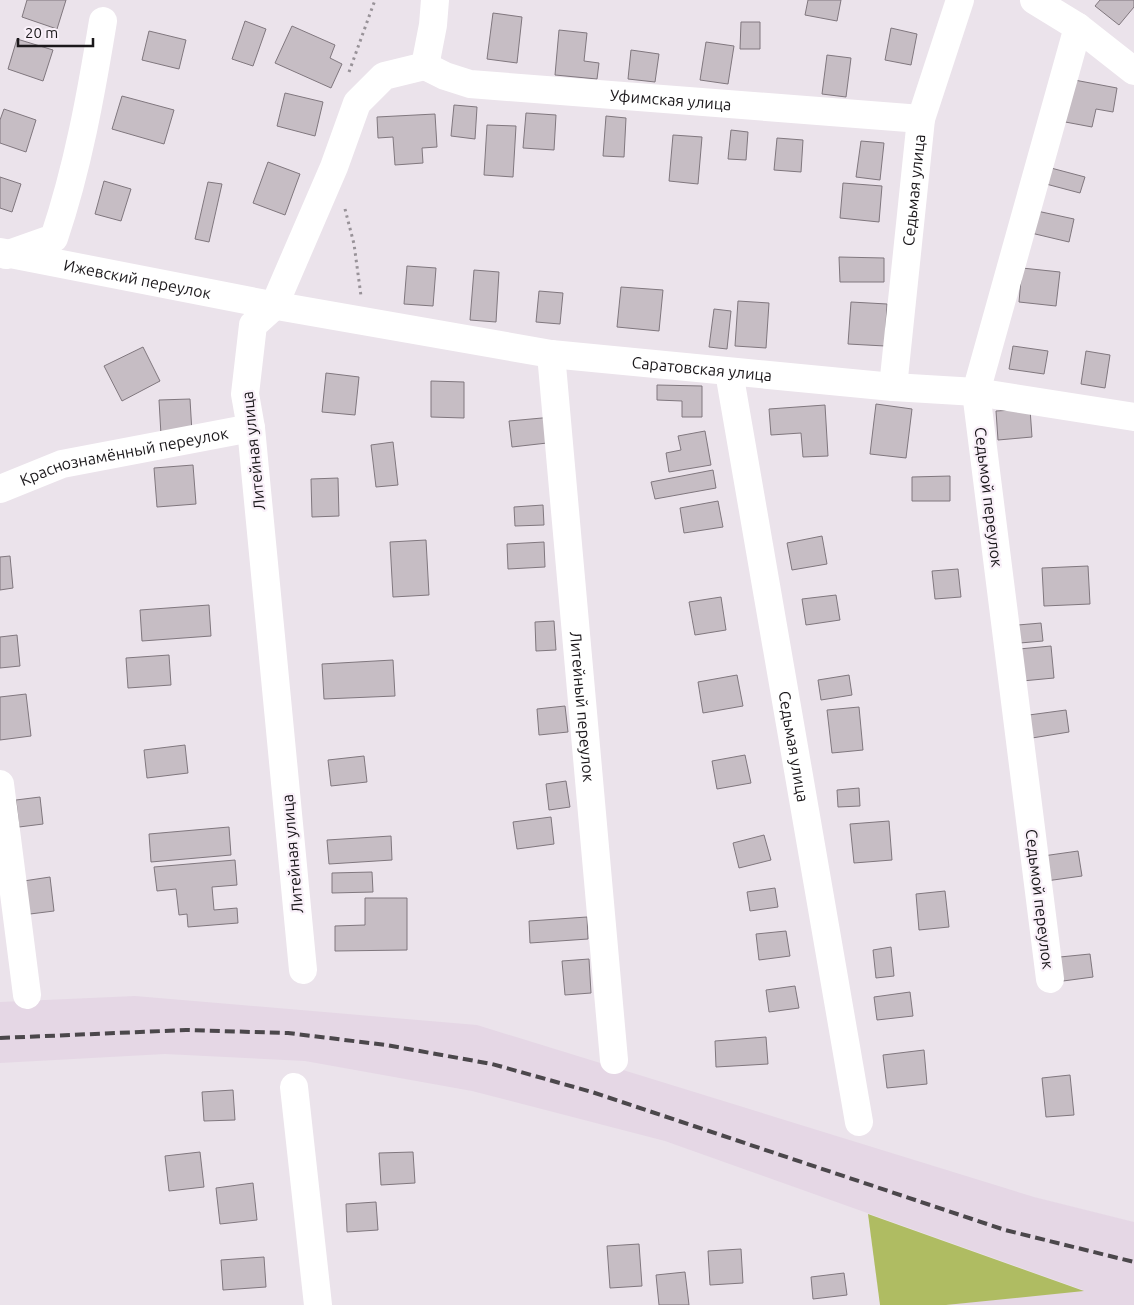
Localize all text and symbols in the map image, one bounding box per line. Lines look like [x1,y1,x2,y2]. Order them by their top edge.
scale bar [18,15,92,47]
text: 20 m [25,24,58,41]
street label: Уфимская улица [609,86,732,113]
street label: Седьмая улица [899,133,928,247]
street label: Ижевский переулок [62,256,213,302]
street label: Саратовская улица [631,353,773,384]
street label: Литейная улица [238,391,268,511]
street label: Краснознамённый переулок [17,424,230,489]
street label: Седьмой переулок [971,426,1007,568]
street label: Литейный переулок [567,631,598,783]
street label: Седьмая улица [775,690,812,803]
street label: Литейная улица [278,794,306,914]
street label: Седьмой переулок [1022,828,1058,970]

